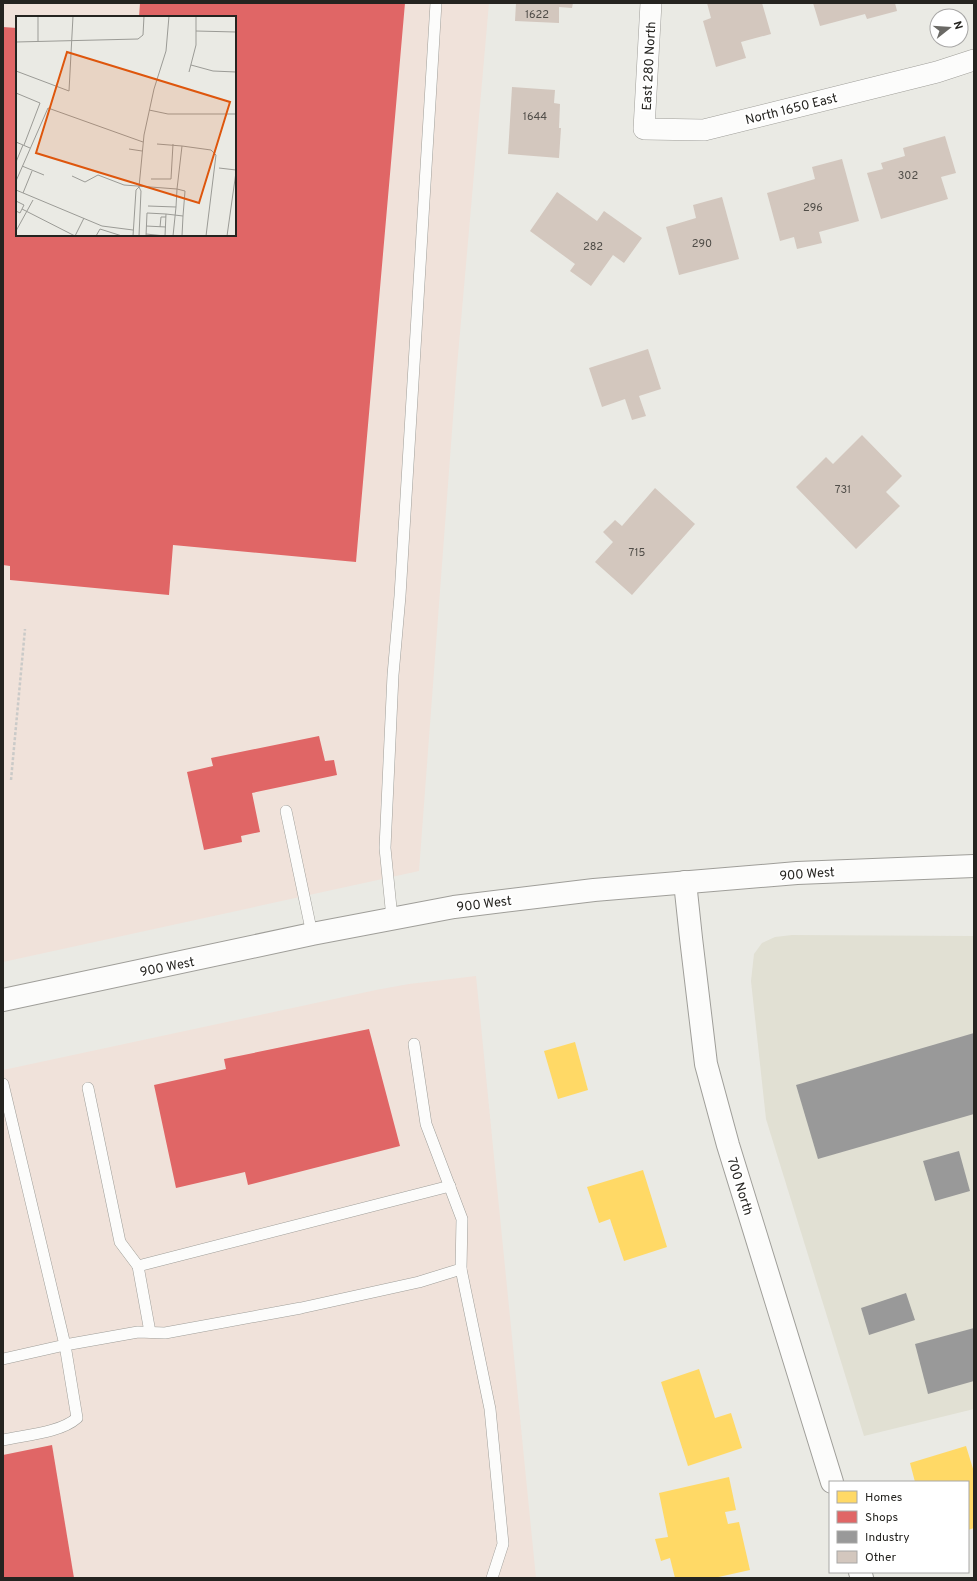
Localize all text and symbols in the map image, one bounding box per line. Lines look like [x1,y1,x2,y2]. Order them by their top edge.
house number: 1622 [525,8,549,22]
north arrow [929,8,969,48]
inset map [16,16,236,236]
text: N [950,20,965,31]
street label: East 280 North [640,21,660,111]
street label: North 1650 East [744,91,839,129]
house number: 1644 [523,110,547,124]
house number: 302 [898,169,918,183]
house number: 296 [803,201,823,215]
house number: 290 [692,237,712,251]
house number: 282 [583,240,603,254]
house number: 731 [835,483,851,497]
house number: 715 [629,546,646,560]
street label: 900 West [779,865,835,885]
street label: 900 West [456,894,513,916]
street label: 900 West [139,955,196,981]
street label: 700 North [723,1156,755,1217]
legend [829,1481,969,1573]
text: Homes [865,1490,902,1506]
text: Shops [865,1510,898,1526]
text: Industry [865,1530,910,1546]
text: Other [865,1550,897,1566]

